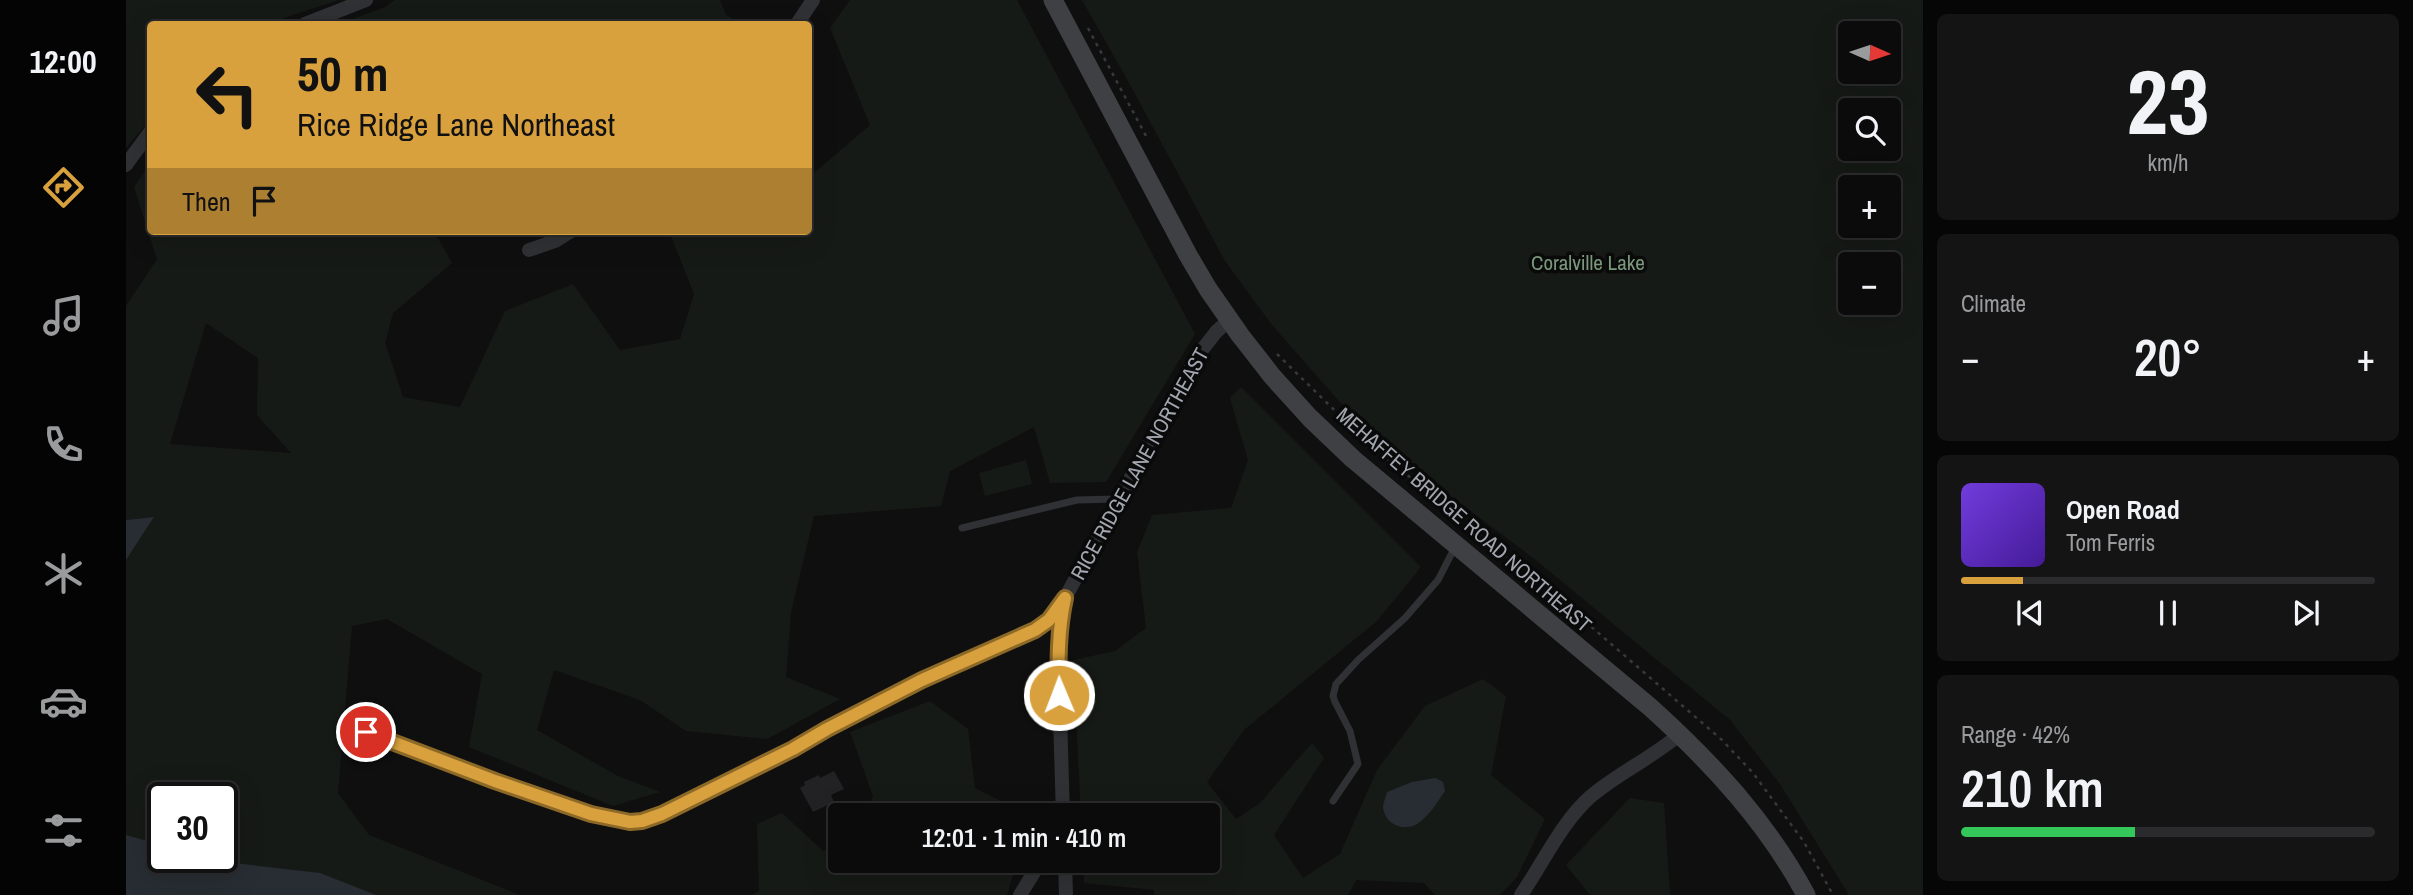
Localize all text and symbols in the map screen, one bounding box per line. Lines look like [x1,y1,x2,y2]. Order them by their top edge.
north arrow [1838,21,1900,84]
map controls [1838,21,1901,315]
text: 12:00 [29,40,97,83]
text: 50 m [297,40,389,106]
text: 23 [2127,40,2210,162]
icon: left [182,49,273,140]
button: search [1838,98,1901,161]
text: Rice Ridge Lane Northeast [297,103,615,146]
text: km/h [2148,147,2188,178]
icon: directions [39,163,88,212]
button: + [1838,175,1901,238]
icon: arrive [245,182,283,220]
text: Then [182,184,231,219]
park label: Coralville Lake [1531,248,1645,277]
button: − [1838,252,1901,315]
text: Climate [1961,288,2026,319]
icon: music [39,291,88,340]
text: 20° [2134,322,2202,392]
text: − [1961,332,1979,383]
text: + [2357,332,2375,383]
street label: RICE RIDGE LANE NORTHEAST [1064,342,1216,585]
street label: MEHAFFEY BRIDGE ROAD NORTHEAST [1330,401,1599,639]
icon: phone [39,420,88,469]
text: Open Road [2066,492,2180,527]
text: Tom Ferris [2066,527,2155,558]
icon: climate [39,549,88,598]
icon: previous [2011,594,2049,632]
icon: pause [2149,594,2187,632]
icon: next [2287,594,2325,632]
position arrow [1022,658,1096,732]
icon: car [39,677,88,726]
pin [336,702,396,762]
icon: arrive [347,713,385,751]
text: Range · 42% [1961,719,2070,750]
text: 210 km [1961,753,2104,823]
speed limit sign: 30 [147,782,238,873]
icon: filters [39,806,88,855]
text: 12:01 · 1 min · 410 m [922,820,1126,855]

